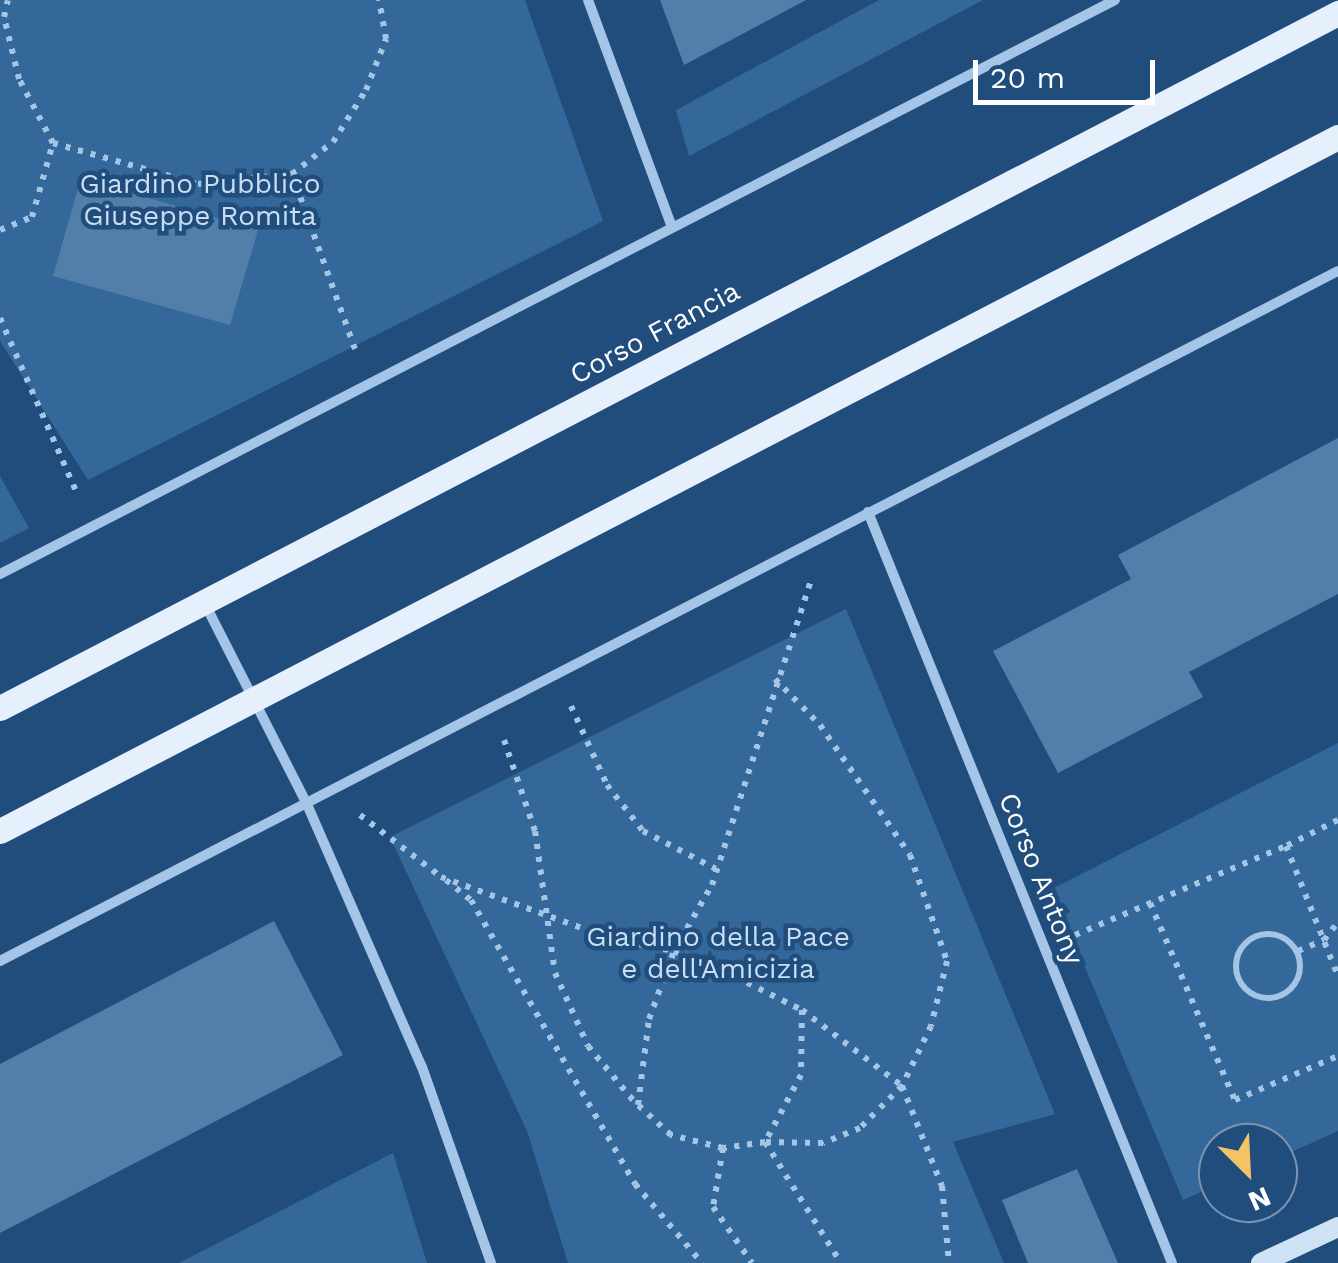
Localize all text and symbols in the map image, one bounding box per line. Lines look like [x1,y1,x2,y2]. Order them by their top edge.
scale bar [978,40,1160,102]
text: 20 m [990,60,1065,95]
park label: Giardino Pubblico Giuseppe Romita [79,167,321,233]
street label: Corso Francia [565,274,745,392]
street label: Corso Antony [991,788,1091,970]
park label: Giardino della Pace e dell'Amicizia [586,920,850,986]
north arrow [1198,1123,1298,1223]
text: N [1243,1180,1276,1218]

